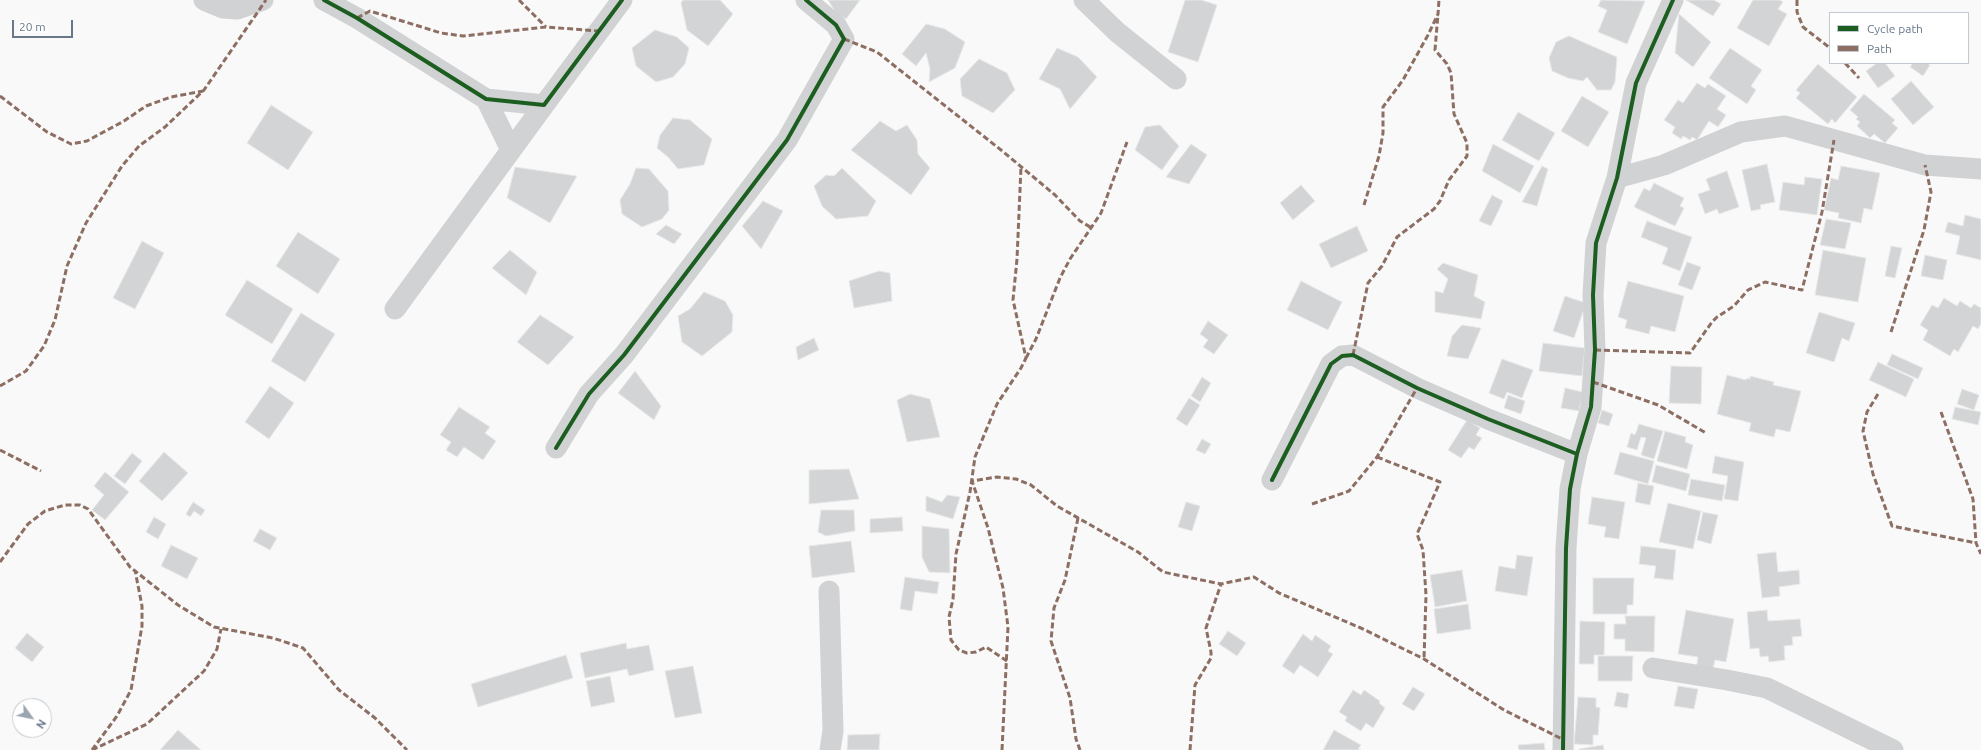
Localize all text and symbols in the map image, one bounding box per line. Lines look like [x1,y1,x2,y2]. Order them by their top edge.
scale bar [14,12,75,38]
legend [1829,12,1969,64]
text: 20 m [19,20,46,33]
text: Cycle path [1867,22,1923,35]
text: Path [1867,42,1892,55]
north arrow [12,698,52,738]
text: N [34,717,48,731]

